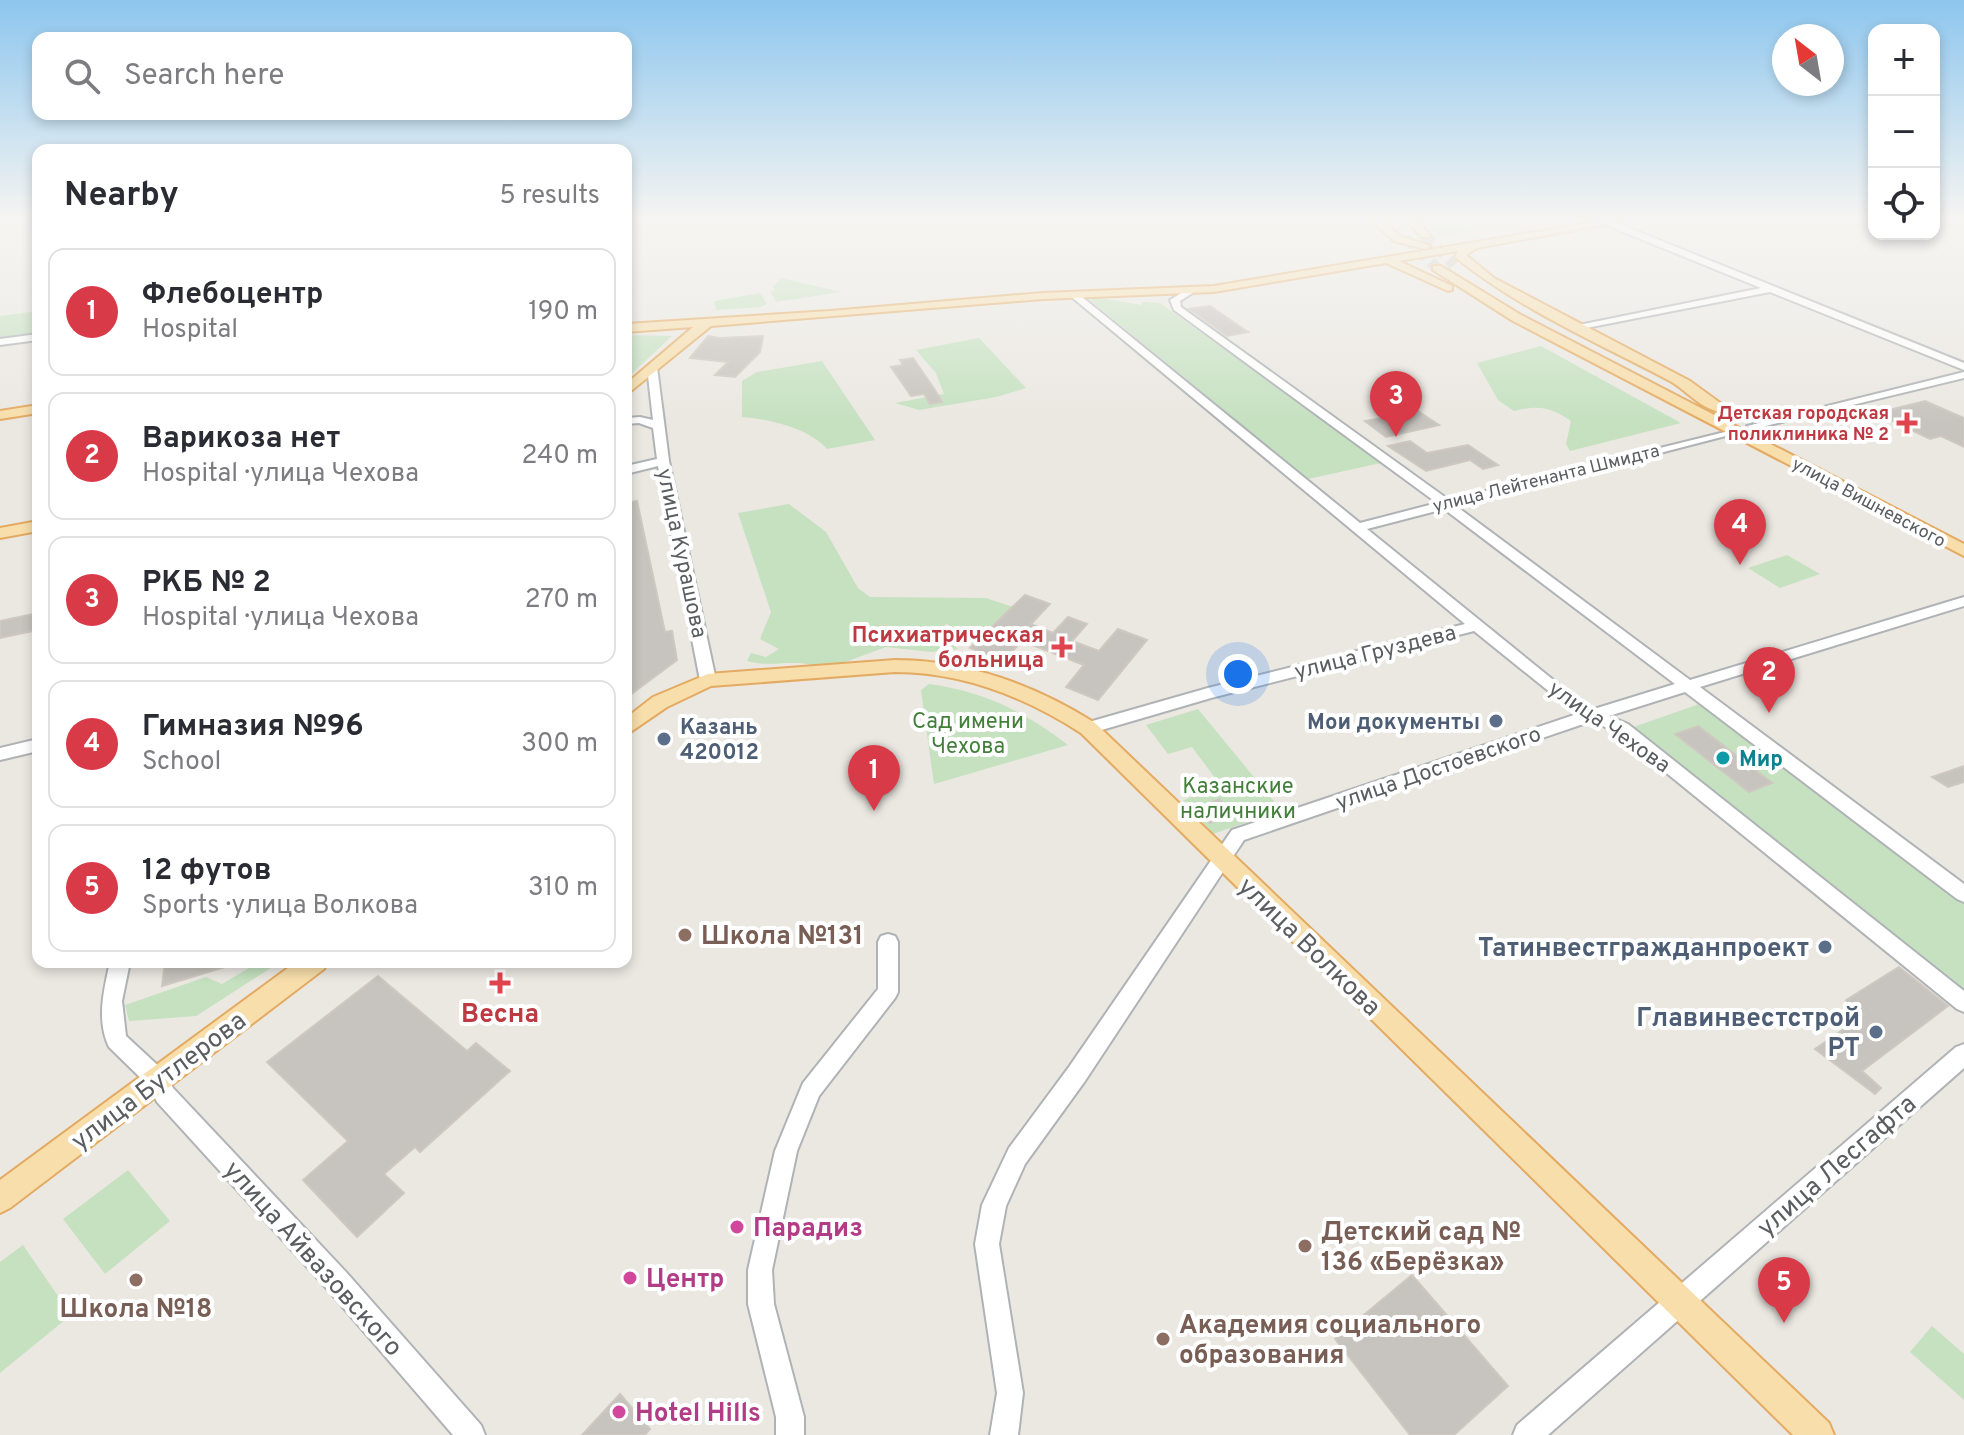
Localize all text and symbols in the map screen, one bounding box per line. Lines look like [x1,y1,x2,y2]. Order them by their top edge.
north arrow [1772,24,1844,96]
map controls [1868,24,1940,240]
button: + [1868,24,1940,96]
search box [32,32,632,120]
icon: search [60,54,104,98]
text: Search here [124,58,284,95]
button: − [1868,96,1940,168]
button: locate [1868,168,1940,240]
text: Nearby [64,175,179,218]
text: 5 results [499,180,600,213]
text: Флебоцентр [142,277,323,314]
text: 1 [87,296,97,329]
text: 190 m [528,296,598,329]
text: Hospital [142,314,238,347]
pin: 3 [1370,371,1422,437]
place label: Детская городская поликлиника № 2 [1717,403,1889,447]
marker: Детская городская поликлиника № 2 [1896,412,1918,434]
text: Варикоза нет [142,421,340,458]
text: 2 [84,440,100,473]
text: 240 m [521,440,598,473]
street label: улица Лейтенанта Шмидта [1431,440,1662,519]
street label: улица Вишневского [1787,453,1949,554]
text: Hospital · улица Чехова [142,458,419,491]
street label: улица Курашова [649,466,712,641]
pin: 4 [1714,499,1766,565]
text: РКБ № 2 [142,565,271,602]
text: 3 [84,584,100,617]
text: 270 m [525,584,598,617]
text: Hospital · улица Чехова [142,602,419,635]
street label: улица Груздева [1292,620,1459,687]
place label: Психиатрическая больница [852,623,1044,675]
marker: Психиатрическая больница [1051,636,1073,658]
pin: 2 [1743,647,1795,713]
your location [1218,654,1258,694]
street label: улица Чехова [1542,676,1675,780]
text: Гимназия №96 [142,709,364,746]
park label: Сад имени Чехова [912,709,1024,761]
place label: Мои документы [1307,710,1480,737]
marker: Мои документы [1487,712,1505,730]
place label: Казань 420012 [680,715,759,767]
street label: улица Достоевского [1333,722,1545,817]
text: 4 [84,728,100,761]
text: 300 m [521,728,598,761]
marker: Казань 420012 [655,730,673,748]
pin: 1 [848,745,900,811]
text: School [142,746,221,779]
place label: Мир [1739,747,1783,774]
marker: Мир [1714,749,1732,767]
park label: Казанские наличники [1180,774,1296,826]
text: 12 футов [142,853,272,890]
street label: улица Волкова [1230,871,1387,1024]
text: 5 [84,872,100,905]
text: 310 m [528,872,598,905]
text: Sports · улица Волкова [142,890,418,923]
place label: Школа №131 [701,921,863,954]
marker: Школа №131 [676,926,694,944]
place label: Татинвестгражданпроект [1478,933,1809,966]
marker: Татинвестгражданпроект [1816,938,1834,956]
marker: Весна [489,972,511,994]
place label: Весна [461,999,539,1032]
place label: Главинвестстрой РТ [1636,1003,1860,1066]
street label: улица Бутлерова [65,1005,254,1159]
marker: Главинвестстрой РТ [1867,1023,1885,1041]
street label: улица Лесгафта [1751,1089,1924,1245]
street label: улица Айвазовского [215,1155,409,1365]
place label: Парадиз [753,1213,863,1246]
place label: Детский сад № 136 «Берёзка» [1321,1217,1521,1280]
marker: Парадиз [728,1218,746,1236]
marker: Детский сад № 136 «Берёзка» [1296,1237,1314,1255]
pin: 5 [1758,1257,1810,1323]
place label: Центр [646,1264,724,1297]
marker: Центр [621,1269,639,1287]
marker: Школа №18 [127,1271,145,1289]
place label: Школа №18 [60,1294,212,1327]
place label: Академия социального образования [1179,1310,1481,1373]
marker: Академия социального образования [1154,1330,1172,1348]
place label: Hotel Hills [635,1398,761,1431]
marker: Hotel Hills [610,1403,628,1421]

